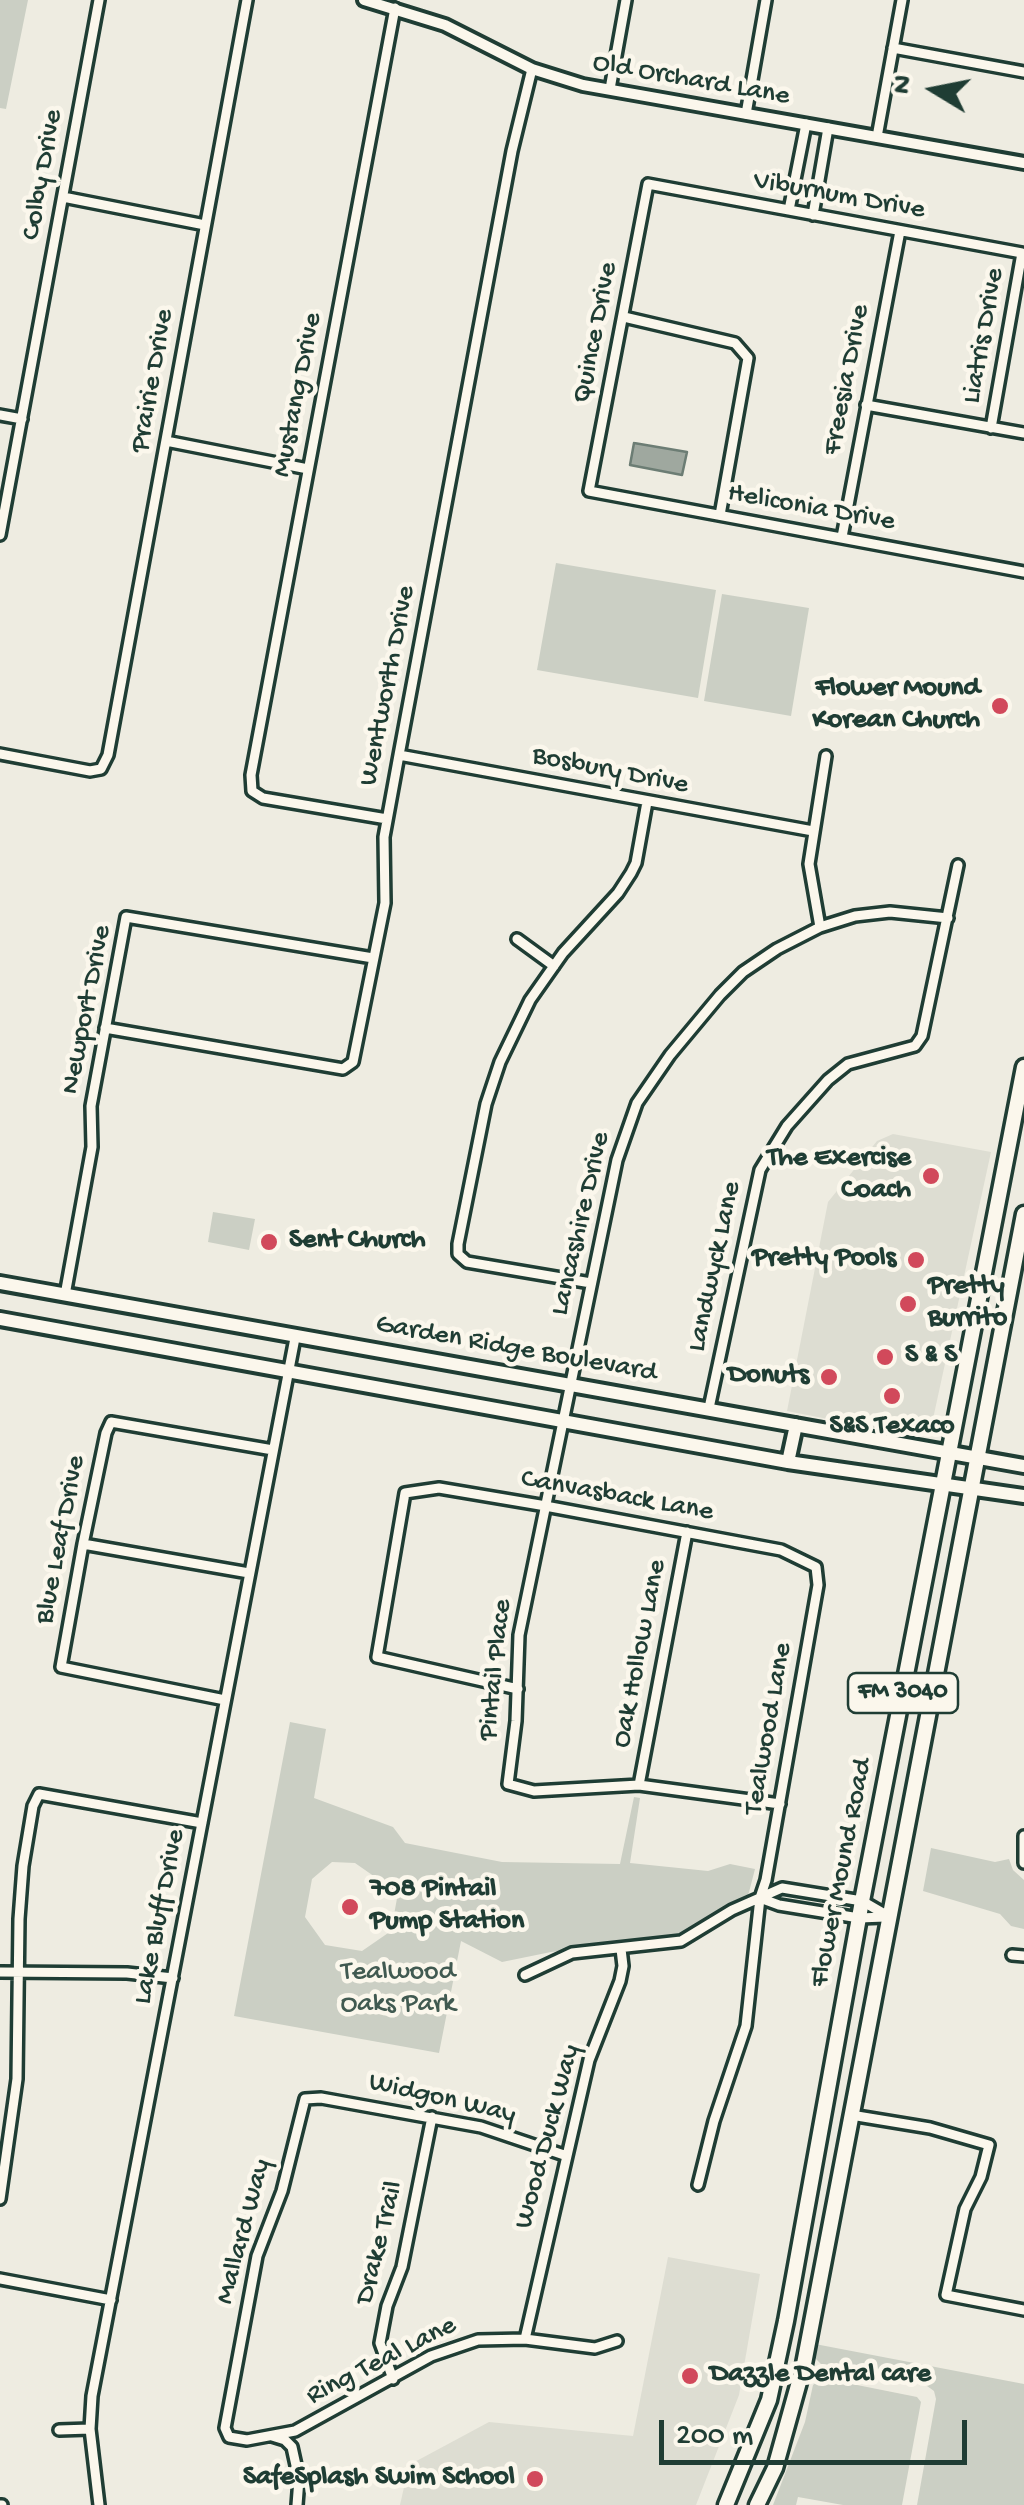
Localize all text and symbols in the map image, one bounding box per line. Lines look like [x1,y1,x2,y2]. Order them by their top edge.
north arrow [884,40,984,140]
street label: Old Orchard Lane [590,47,792,115]
text: N [886,73,922,97]
street label: Colby Drive [16,107,72,243]
street label: Viburnum Drive [751,165,927,229]
street label: Quince Drive [567,260,627,406]
street label: Liatris Drive [957,265,1013,407]
street label: Freesia Drive [817,302,879,458]
street label: Prairie Drive [125,307,183,455]
street label: Mustang Drive [267,310,331,480]
street label: Heliconia Drive [725,478,897,540]
street label: Wentworth Drive [353,583,425,789]
place label: Flower Mound Korean Church [812,673,980,739]
marker: Flower Mound Korean Church [989,695,1011,717]
street label: Bosbury Drive [529,740,691,804]
street label: Newport Drive [55,922,121,1098]
street label: Lancashire Drive [545,1129,619,1319]
place label: The Exercise Coach [767,1143,911,1209]
marker: The Exercise Coach [920,1165,942,1187]
street label: Landwyck Lane [682,1179,750,1355]
place label: Sent Church [289,1225,426,1259]
marker: Sent Church [258,1231,280,1253]
place label: Pretty Pools [752,1243,896,1277]
marker: Pretty Pools [905,1249,927,1271]
place label: Pretty Burrito [928,1271,1007,1337]
marker: Pretty Burrito [897,1293,919,1315]
street label: Garden Ridge Boulevard [373,1309,659,1391]
place label: S & S [905,1340,957,1374]
marker: S & S [874,1346,896,1368]
place label: Donuts [728,1360,809,1394]
marker: Donuts [818,1366,840,1388]
marker: S&S Texaco [881,1385,903,1407]
place label: S&S Texaco [829,1411,955,1445]
street label: Blue Leaf Drive [29,1453,95,1627]
street label: Canvasback Lane [518,1464,716,1530]
street label: Oak Hollow Lane [606,1557,676,1751]
street label: Pintail Place [473,1598,521,1742]
street label: Tealwood Lane [738,1640,802,1818]
road number: FM 3040 [848,1673,958,1713]
street label: Flower Mound Road [804,1756,882,1990]
street label: Lake Bluff Drive [128,1827,194,2007]
place label: 708 Pintail Pump Station [370,1874,524,1940]
marker: 708 Pintail Pump Station [339,1896,361,1918]
park label: Tealwood Oaks Park [340,1957,456,2023]
street label: Wood Duck Way [508,2041,590,2233]
street label: Widgon Way [365,2067,519,2133]
street label: Mallard Way [209,2156,281,2308]
street label: Drake Trail [349,2178,413,2308]
street label: Ring Teal Lane [301,2310,463,2414]
place label: Dazzle Dental care [710,2359,931,2393]
marker: Dazzle Dental care [679,2365,701,2387]
scale bar [664,2400,972,2462]
text: 200 m [676,2420,753,2455]
place label: SafeSplash Swim School [243,2462,515,2496]
marker: SafeSplash Swim School [524,2468,546,2490]

